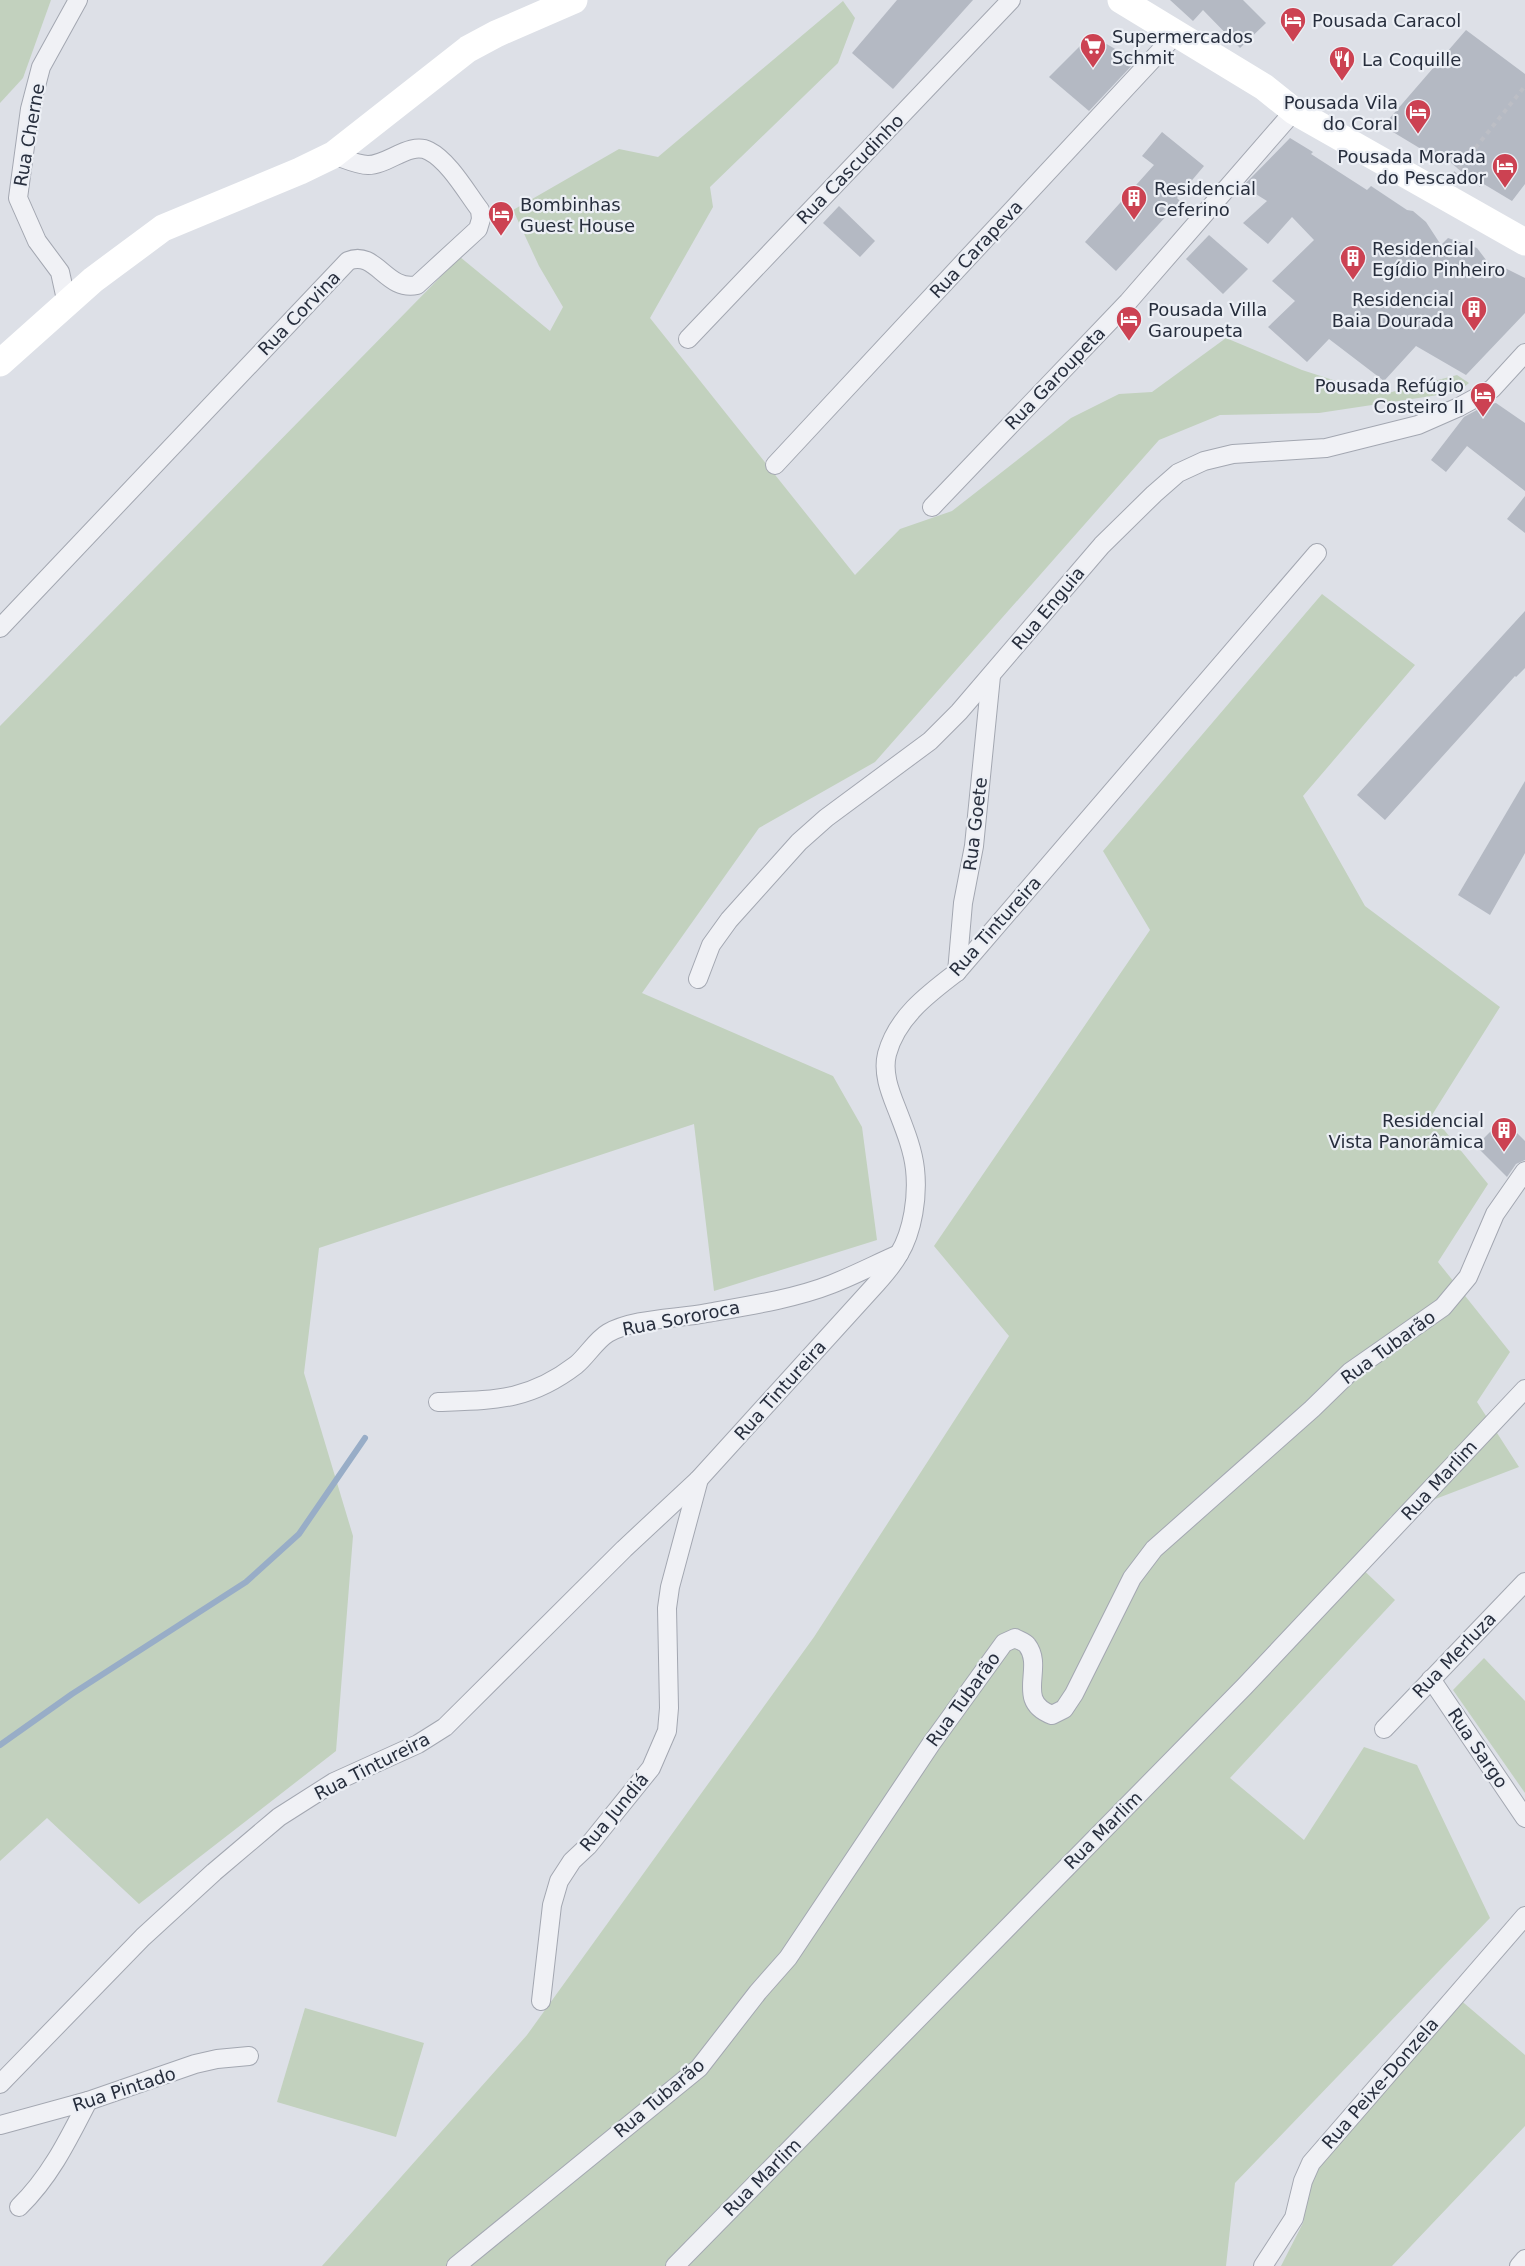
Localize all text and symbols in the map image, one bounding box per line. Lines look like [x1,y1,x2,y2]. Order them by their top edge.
hotel icon: Pousada Caracol [1278,5,1308,43]
place label: Pousada Caracol [1312,10,1461,31]
place label: Supermercados Schmit [1112,26,1253,68]
supermarket icon: Supermercados Schmit [1078,31,1108,69]
restaurant icon: La Coquille [1327,44,1357,82]
place label: La Coquille [1362,49,1461,70]
street label: Rua Cherne [10,82,48,188]
place label: Pousada Vila do Coral [1284,92,1398,134]
hotel icon: Pousada Vila do Coral [1403,97,1433,135]
street label: Rua Cascudinho [792,110,908,228]
place label: Pousada Morada do Pescador [1337,146,1487,188]
hotel icon: Pousada Morada do Pescador [1490,151,1520,189]
place label: Residencial Ceferino [1154,178,1256,220]
building icon: Residencial Ceferino [1119,183,1149,221]
place label: Bombinhas Guest House [520,194,635,236]
street label: Rua Carapeva [925,196,1027,302]
hotel icon: Bombinhas Guest House [486,199,516,237]
place label: Residencial Egídio Pinheiro [1372,238,1505,280]
building icon: Residencial Egídio Pinheiro [1338,243,1368,281]
street label: Rua Corvina [254,267,344,359]
place label: Residencial Baia Dourada [1332,289,1454,331]
building icon: Residencial Baia Dourada [1459,294,1489,332]
place label: Pousada Villa Garoupeta [1148,299,1267,341]
hotel icon: Pousada Villa Garoupeta [1114,304,1144,342]
street label: Rua Garoupeta [1001,322,1109,434]
place label: Pousada Refúgio Costeiro II [1315,375,1464,417]
hotel icon: Pousada Refúgio Costeiro II [1468,380,1498,418]
street label: Rua Enguia [1007,562,1089,654]
street label: Rua Goete [959,776,991,872]
street label: Rua Tintureira [945,872,1045,980]
place label: Residencial Vista Panorâmica [1329,1110,1484,1152]
building icon: Residencial Vista Panorâmica [1489,1115,1519,1153]
street label: Rua Sororoca [620,1296,742,1340]
street label: Rua Tubarão [1337,1306,1439,1388]
street label: Rua Tintureira [730,1336,830,1444]
street label: Rua Marlim [1397,1436,1481,1524]
street label: Rua Merluza [1408,1608,1500,1702]
street label: Rua Tubarão [922,1648,1004,1750]
street label: Rua Sargo [1444,1704,1512,1792]
street label: Rua Tintureira [311,1728,433,1804]
street label: Rua Jundiá [575,1769,653,1855]
street label: Rua Marlim [1060,1787,1146,1873]
street label: Rua Peixe-Donzela [1317,2013,1443,2153]
street label: Rua Tubarão [610,2054,708,2142]
street label: Rua Pintado [70,2062,178,2116]
street label: Rua Marlim [719,2134,805,2220]

